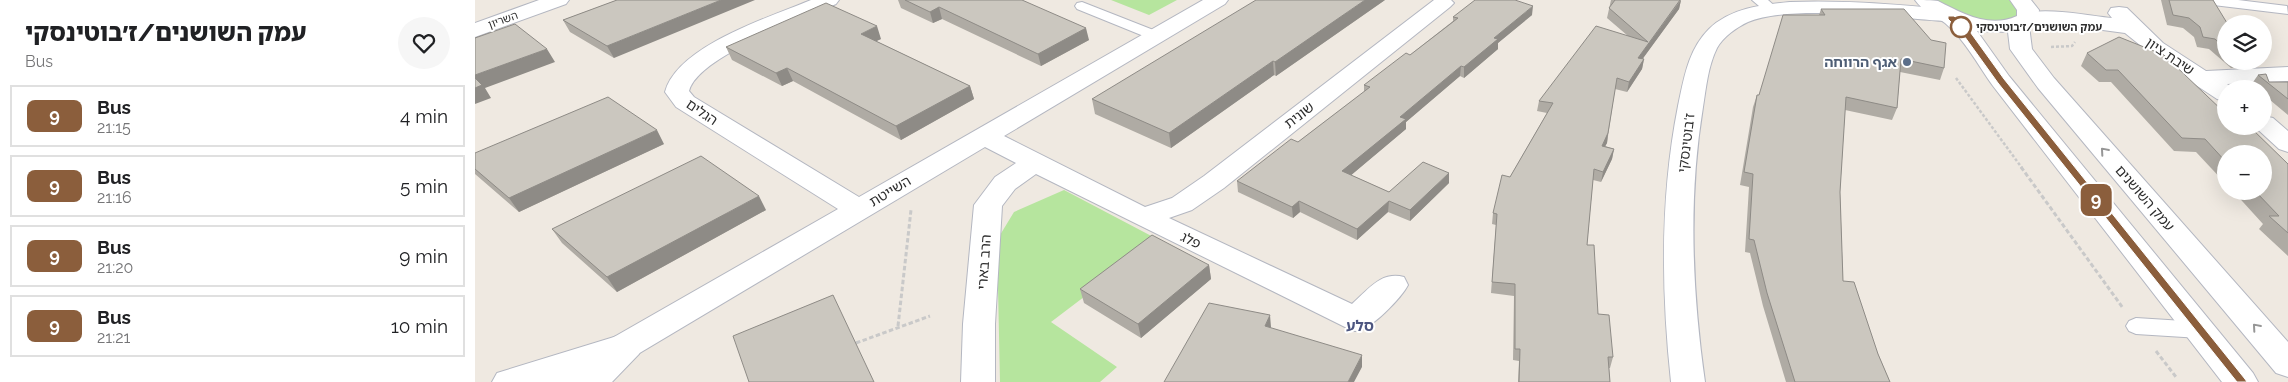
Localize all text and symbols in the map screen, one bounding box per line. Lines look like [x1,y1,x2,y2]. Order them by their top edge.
street label: השריון [486,9,520,31]
map controls [2217,15,2272,200]
button: layers [2217,15,2272,70]
marker: עמק השושנים/ז׳בוטינסקי [1950,16,1972,38]
button: heart [398,17,450,69]
text: עמק השושנים/ז׳בוטינסקי [25,18,306,47]
place label: עמק השושנים/ז׳בוטינסקי [1976,21,2102,34]
street label: שיבת ציון [2143,34,2197,78]
text: Bus [25,52,53,71]
place label: אגף הרווחה [1824,54,1898,70]
marker: אגף הרווחה [1901,56,1913,68]
button: + [2217,80,2272,135]
text: Bus [97,96,131,118]
street label: הגלים [683,96,721,128]
street label: שונית [1281,99,1317,131]
text: 9 [49,105,60,126]
text: 4 min [400,105,448,127]
street label: ז'בוטינסקי [1674,112,1698,174]
text: 21:15 [97,118,131,137]
button: − [2217,145,2272,200]
one-way arrow [2101,147,2110,156]
street label: עמק השושנים [2112,162,2178,234]
text: Bus [97,166,131,188]
street label: השייטת [866,172,914,210]
text: 9 [49,175,60,196]
text: 5 min [400,175,448,197]
line badge: 9 [2080,184,2112,216]
text: 21:16 [97,188,132,207]
text: 9 [2091,189,2101,210]
street label: פלג [1178,228,1204,252]
street label: הרב בארי [974,234,994,290]
text: Bus [97,236,131,258]
text: 9 [49,245,60,266]
text: 9 min [399,245,448,267]
text: 21:20 [97,258,133,277]
text: Bus [97,306,131,328]
text: 9 [49,315,60,336]
text: 10 min [391,315,448,337]
district label: סלע [1346,317,1374,335]
one-way arrow [2253,324,2262,333]
text: 21:21 [97,328,130,347]

